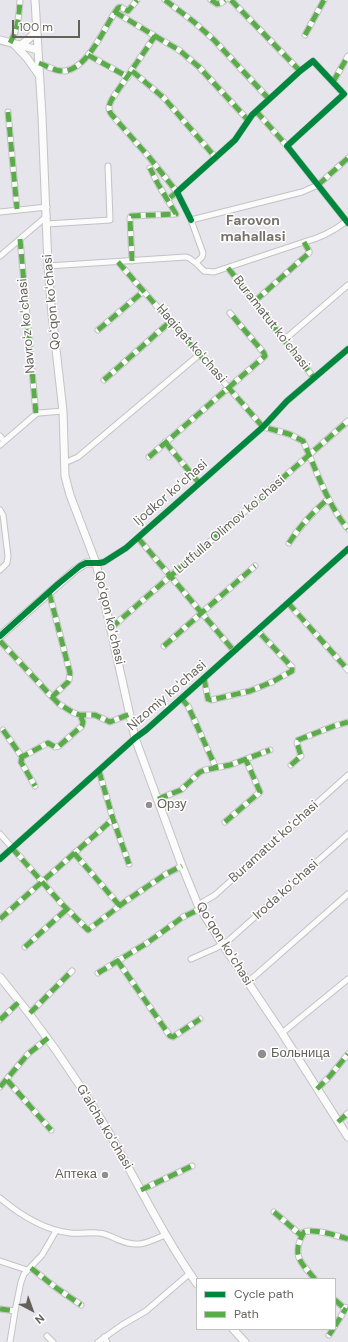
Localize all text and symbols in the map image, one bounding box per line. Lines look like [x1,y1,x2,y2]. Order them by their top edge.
scale bar [14,12,82,38]
text: 100 m [19,19,53,35]
district label: Farovon mahallasi [220,213,286,246]
street label: Qoʻqon koʻchasi [40,254,64,350]
street label: Buramatut koʻchasi [229,273,313,373]
street label: Navroʻz koʻchasi [15,278,39,374]
street label: Haqiqat koʻchasi [153,301,229,387]
street label: Ijodkor koʻchasi [131,457,211,529]
street label: Lutfulla Olimov koʻchasi [172,473,288,577]
street label: Qoʻqon koʻchasi [91,570,127,666]
street label: Nizomiy koʻchasi [124,657,210,735]
place label: Орзу [157,797,187,813]
street label: Buramatut koʻchasi [226,798,322,886]
marker: Орзу [144,800,154,810]
street label: Iroda koʻchasi [250,857,322,923]
street label: Qoʻqon koʻchasi [192,899,256,989]
place label: Больница [271,1046,330,1062]
marker: Больница [256,1048,268,1060]
street label: Gʻalcha koʻchasi [72,1082,136,1172]
place label: Аптека [55,1167,97,1183]
marker: Аптека [100,1170,110,1180]
legend [196,1278,336,1330]
text: Cycle path [234,1286,294,1302]
north arrow [12,1290,52,1330]
text: Path [234,1306,259,1322]
text: N [32,1311,47,1327]

